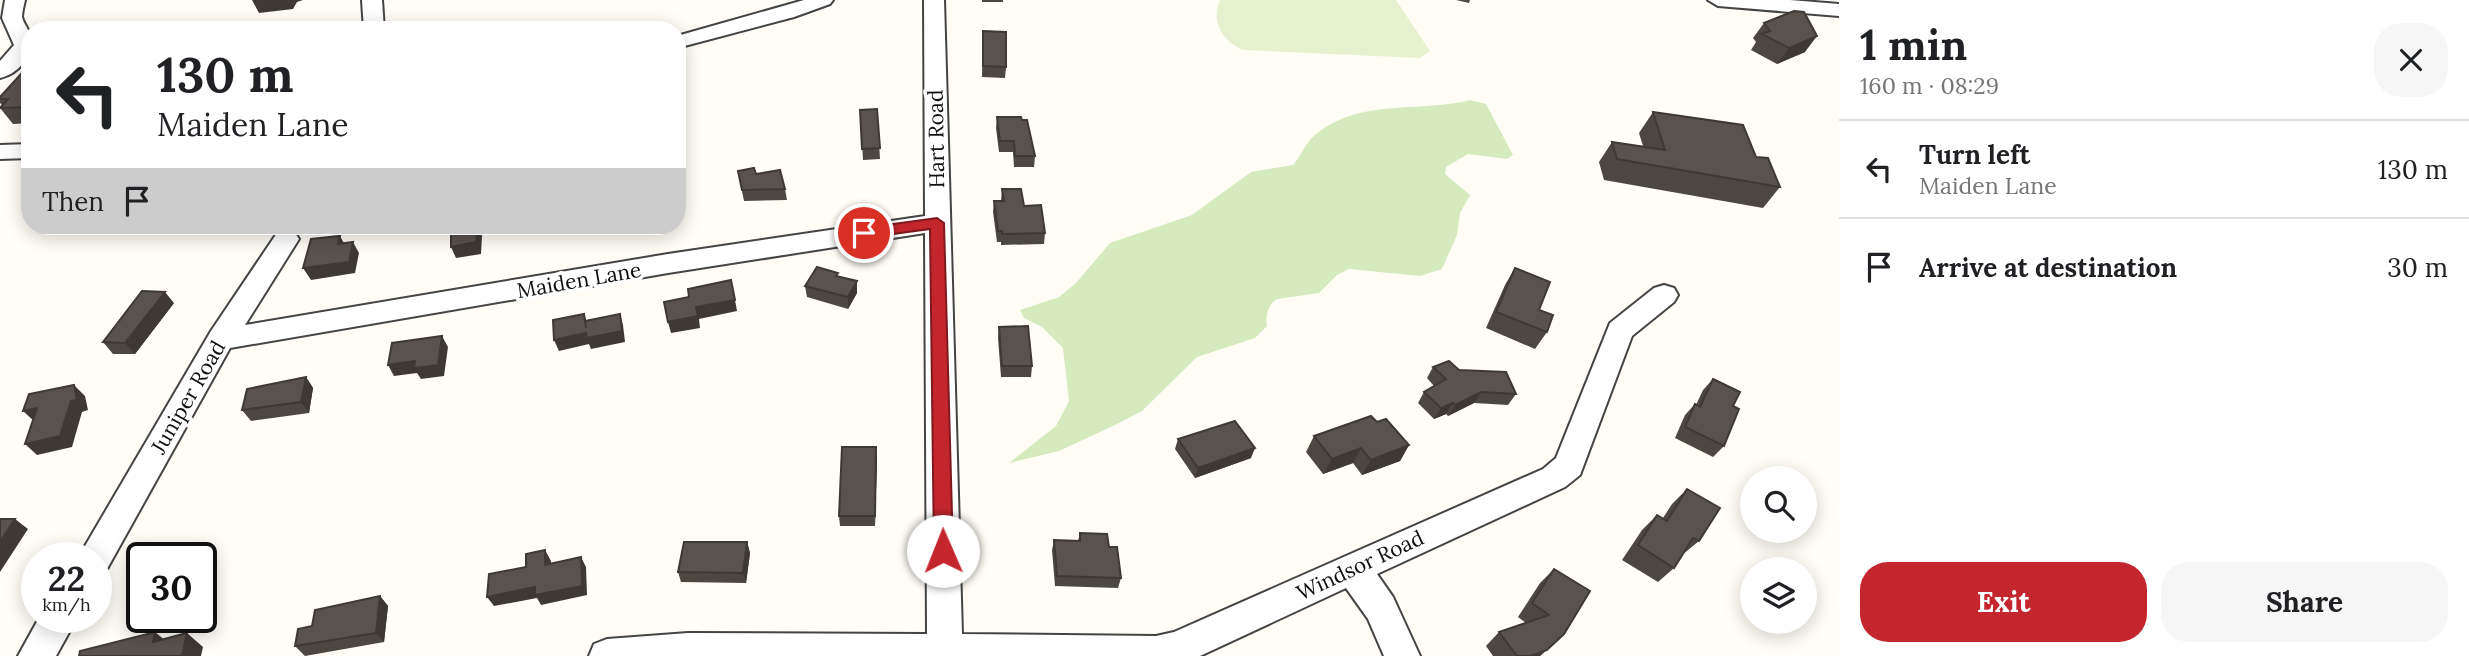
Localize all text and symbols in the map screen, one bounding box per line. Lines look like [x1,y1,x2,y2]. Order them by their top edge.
text: 1 min [1860,18,1967,72]
button: close [2374,23,2448,97]
text: 130 m [157,43,293,105]
icon: left [42,49,133,140]
text: 160 m · 08:29 [1860,71,1999,100]
street label: Hart Road [922,89,950,189]
text: Maiden Lane [157,104,349,145]
text: Turn left [1919,138,2030,171]
icon: left [1860,150,1898,188]
text: 130 m [2378,153,2448,186]
text: Maiden Lane [1919,171,2057,200]
icon: arrive [118,182,156,220]
text: Then [42,185,104,218]
pin [834,203,894,263]
icon: arrive [845,214,883,252]
icon: arrive [1860,248,1898,286]
text: Arrive at destination [1919,251,2177,284]
text: 30 m [2387,251,2448,284]
street label: Maiden Lane [515,256,643,304]
street label: Juniper Road [144,336,231,459]
map controls [1740,466,1817,634]
button: search [1740,466,1817,543]
position arrow [906,514,980,588]
street label: Windsor Road [1292,524,1428,606]
speed limit sign: 30 [126,542,217,633]
text: 22 [48,556,85,601]
button: layers [1740,557,1817,634]
button: Exit [1860,562,2147,642]
button: Share [2161,562,2448,642]
text: km/h [42,593,91,616]

